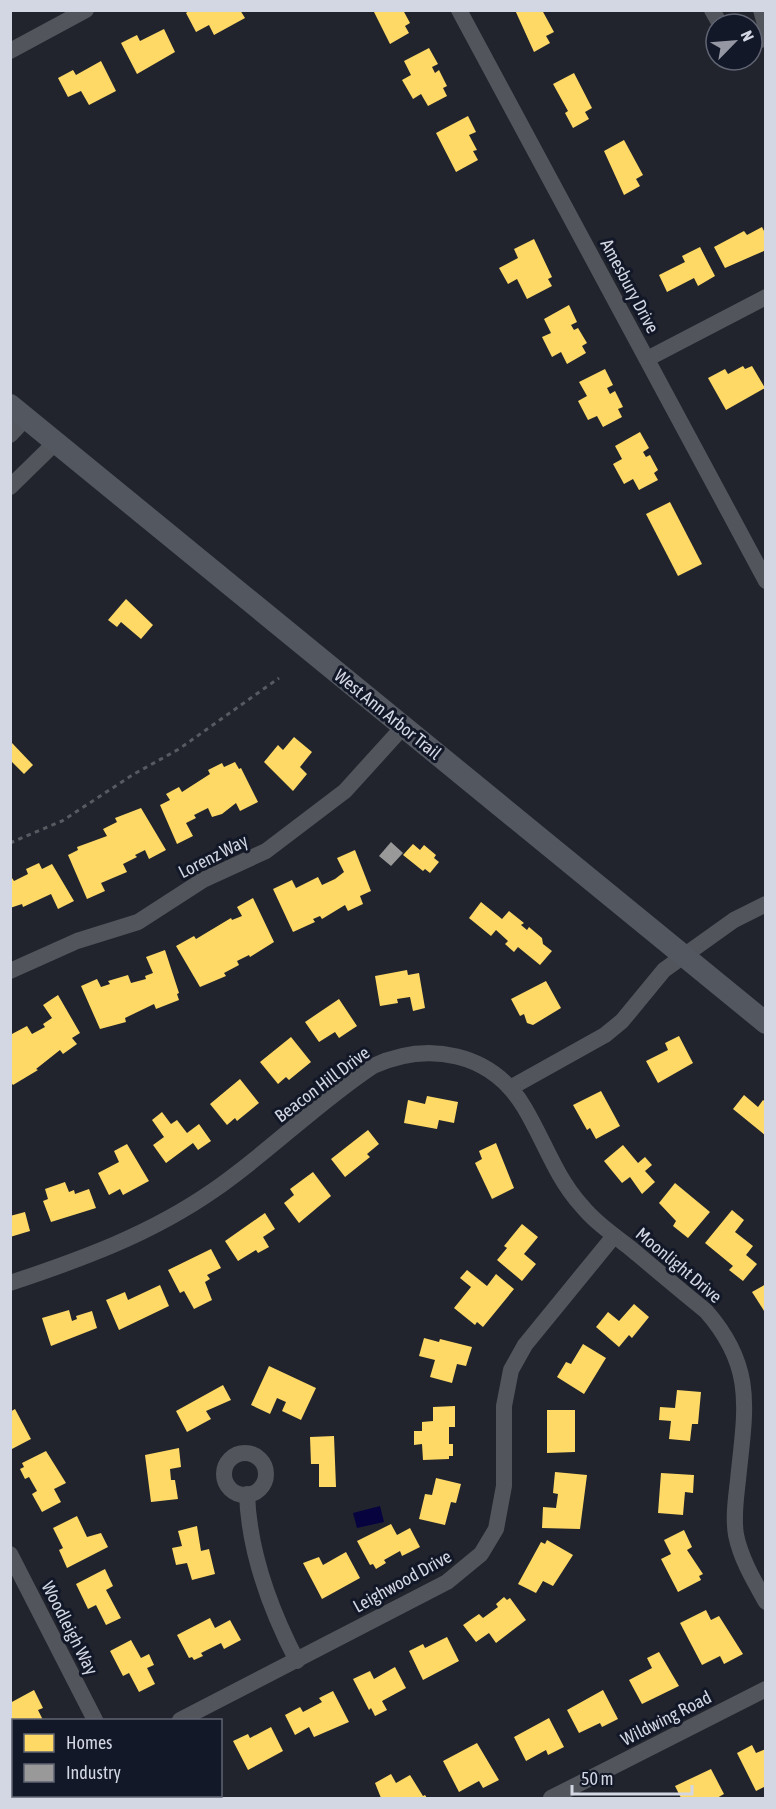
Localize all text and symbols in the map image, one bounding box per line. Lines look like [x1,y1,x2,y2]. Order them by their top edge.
north arrow [704,12,764,72]
text: N [737,28,758,44]
street label: Amesbury Drive [596,235,664,337]
street label: West Ann Arbor Trail [330,664,446,764]
street label: Lorenz Way [175,830,251,882]
street label: Beacon Hill Drive [271,1042,373,1126]
street label: Moonlight Drive [632,1223,726,1307]
street label: Leighwood Drive [349,1545,455,1617]
street label: Woodleigh Way [37,1578,103,1678]
street label: Wildwing Road [617,1686,715,1750]
legend [12,1719,222,1797]
text: Homes [66,1732,112,1753]
scale bar [572,1758,692,1796]
text: Industry [66,1762,121,1783]
text: 50 m [581,1768,613,1789]

